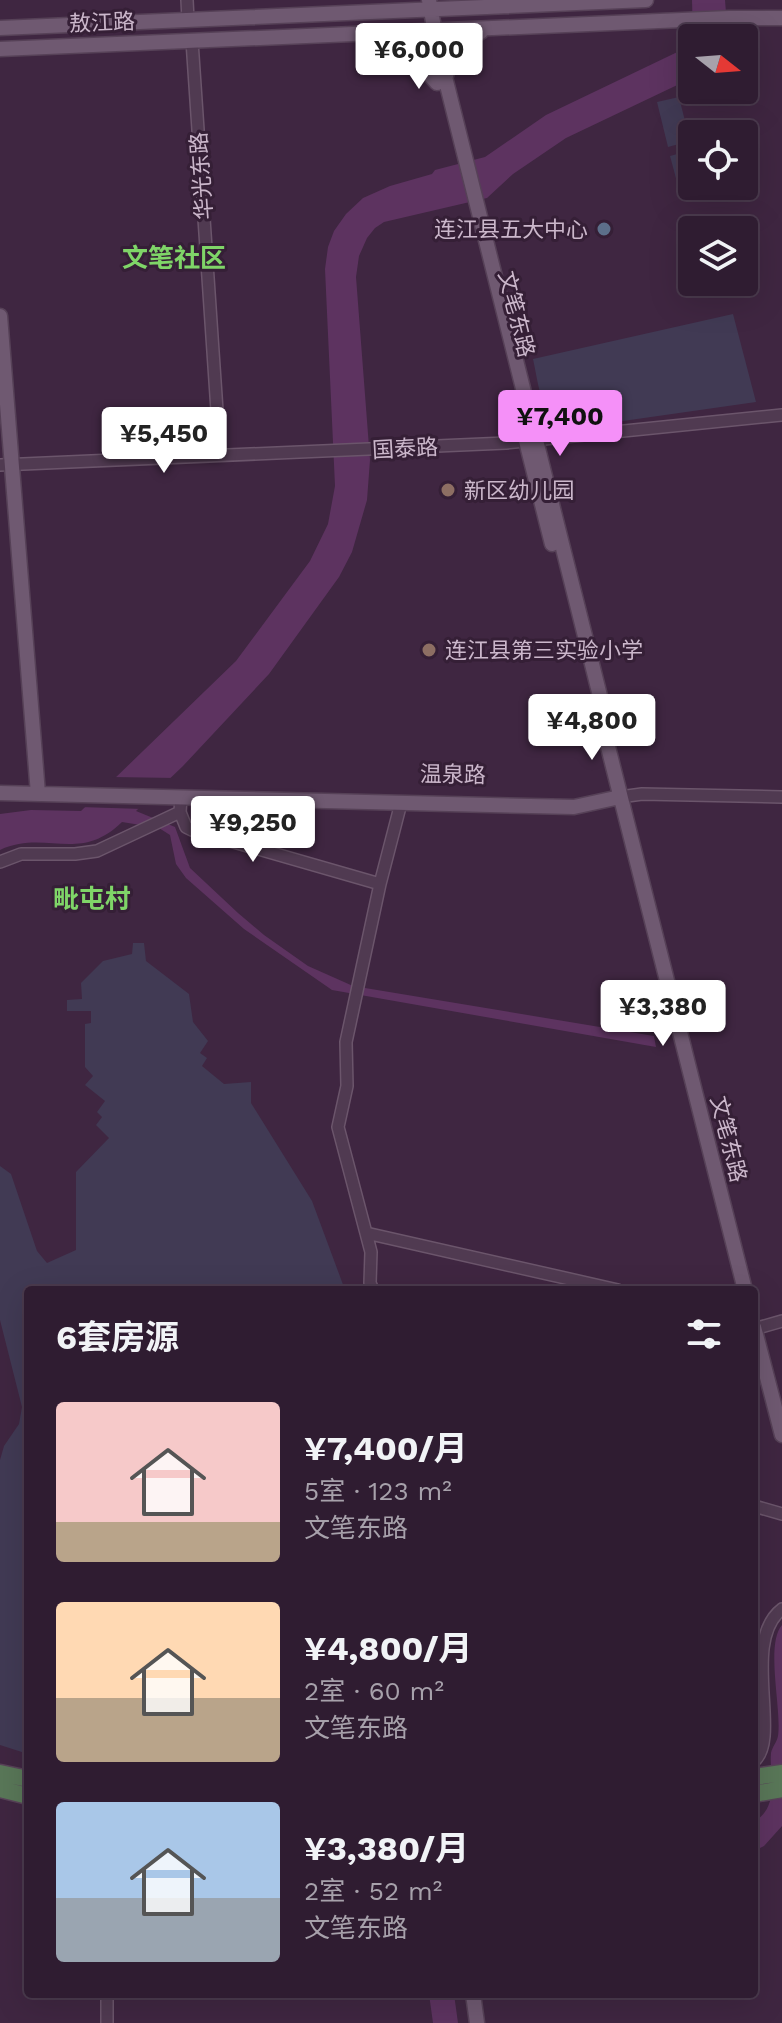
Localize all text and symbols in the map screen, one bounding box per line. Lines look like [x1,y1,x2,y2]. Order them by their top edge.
street label: 敖江路 [69,9,135,36]
pin: ¥6,000 [354,23,484,91]
north arrow [678,24,758,104]
map controls [678,24,758,296]
text: ¥6,000 [374,34,464,64]
button: locate [678,120,758,200]
street label: 华光东路 [186,131,217,221]
button: layers [678,216,758,296]
place label: 连江县五大中心 [434,217,588,242]
marker: 连江县五大中心 [595,220,613,238]
district label: 文笔社区 [122,243,226,273]
street label: 文笔东路 [494,268,539,360]
pin: ¥7,400 [495,390,625,458]
text: ¥7,400 [516,401,604,431]
pin: ¥5,450 [99,407,229,475]
text: ¥5,450 [120,418,208,448]
street label: 国泰路 [371,434,439,463]
place label: 新区幼儿园 [464,478,574,503]
marker: 新区幼儿园 [439,481,457,499]
place label: 连江县第三实验小学 [445,638,643,663]
marker: 连江县第三实验小学 [420,641,438,659]
pin: ¥4,800 [527,694,657,762]
text: ¥4,800 [546,705,638,735]
street label: 温泉路 [420,761,486,788]
pin: ¥9,250 [188,796,318,864]
text: ¥9,250 [209,807,297,837]
district label: 毗屯村 [53,884,131,914]
pin: ¥3,380 [598,980,728,1048]
text: ¥3,380 [619,991,707,1021]
street label: 文笔东路 [706,1093,751,1185]
icon: filters [682,1312,726,1356]
text: 6套房源 [56,1317,179,1357]
text: ¥7,400/月 [304,1428,468,1468]
icon: home [120,1434,216,1530]
text: 5室 · 123 m² [304,1476,452,1506]
text: 文笔东路 [304,1513,408,1543]
text: ¥4,800/月 [304,1628,473,1668]
icon: home [120,1634,216,1730]
text: 2室 · 60 m² [304,1676,444,1706]
text: 文笔东路 [304,1713,408,1743]
text: ¥3,380/月 [304,1828,469,1868]
icon: home [120,1834,216,1930]
text: 2室 · 52 m² [304,1876,442,1906]
text: 文笔东路 [304,1913,408,1943]

